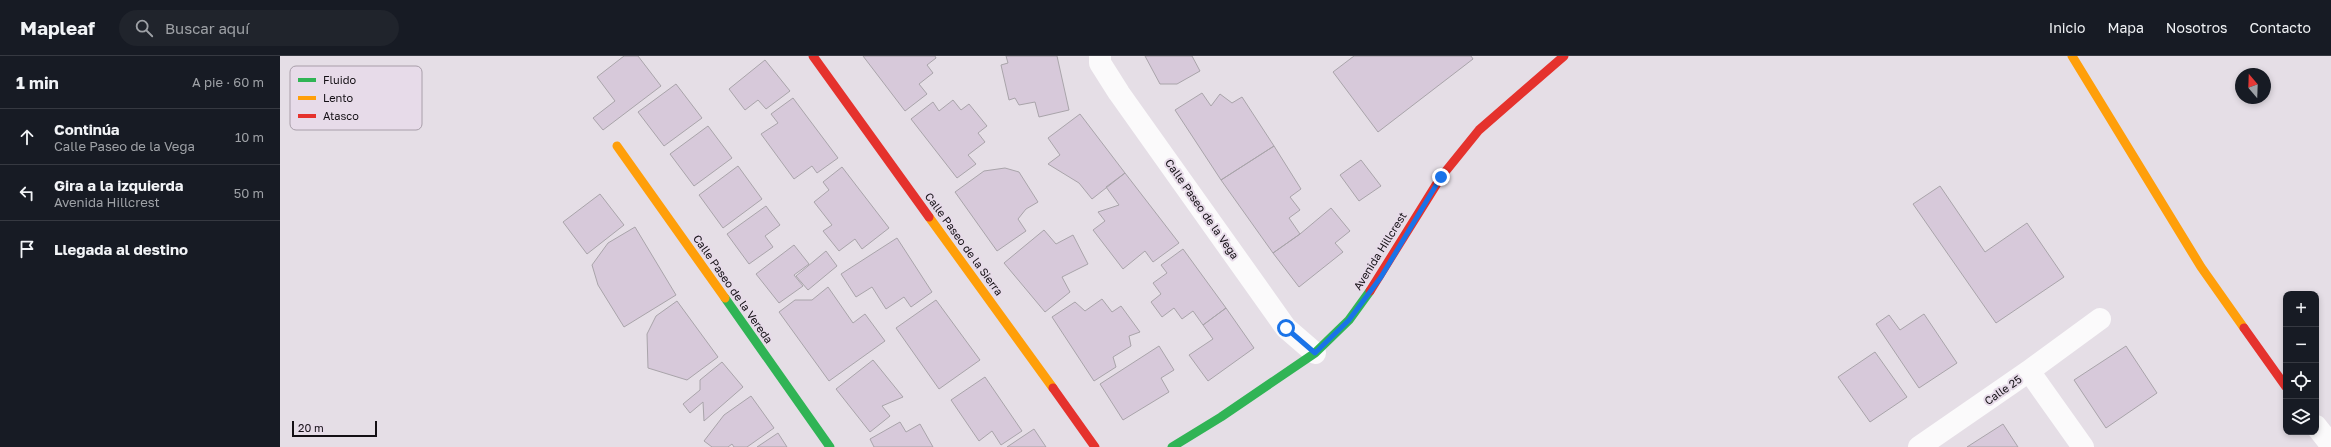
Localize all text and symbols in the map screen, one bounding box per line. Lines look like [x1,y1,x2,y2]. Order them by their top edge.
search box [119,10,399,46]
text: Mapleaf [20,16,95,39]
icon: search [133,17,155,39]
text: Buscar aquí [165,19,249,37]
text: Inicio [2049,19,2085,36]
text: Mapa [2107,19,2144,36]
text: Nosotros [2166,19,2227,36]
text: Contacto [2249,19,2311,36]
legend [290,66,422,130]
north arrow [2235,68,2271,104]
text: 1 min [16,72,59,93]
text: Fluido [323,73,356,86]
text: A pie · 60 m [192,74,264,90]
text: Lento [323,91,354,104]
text: Atasco [323,109,359,122]
text: Continúa [54,120,120,138]
icon: ahead [16,126,38,148]
text: 10 m [235,129,264,145]
text: Calle Paseo de la Vega [54,138,195,154]
street label: Calle Paseo de la Vega [1163,156,1242,261]
route end [1432,168,1450,186]
text: Gira a la izquierda [54,176,184,194]
icon: left [16,182,38,204]
text: 50 m [234,185,264,201]
street label: Calle Paseo de la Sierra [923,190,1006,298]
text: Avenida Hillcrest [54,194,160,210]
street label: Avenida Hillcrest [1350,209,1409,292]
street label: Calle Paseo de la Vereda [691,232,776,346]
icon: arrive [16,238,38,260]
text: Llegada al destino [54,240,188,258]
map controls [2283,291,2319,435]
button: + [2283,291,2319,327]
route start [1277,319,1295,337]
button: − [2283,327,2319,363]
button: locate [2283,363,2319,399]
street label: Calle 25 [1982,372,2024,407]
button: layers [2283,399,2319,435]
scale bar [292,419,377,438]
text: 20 m [298,421,324,434]

